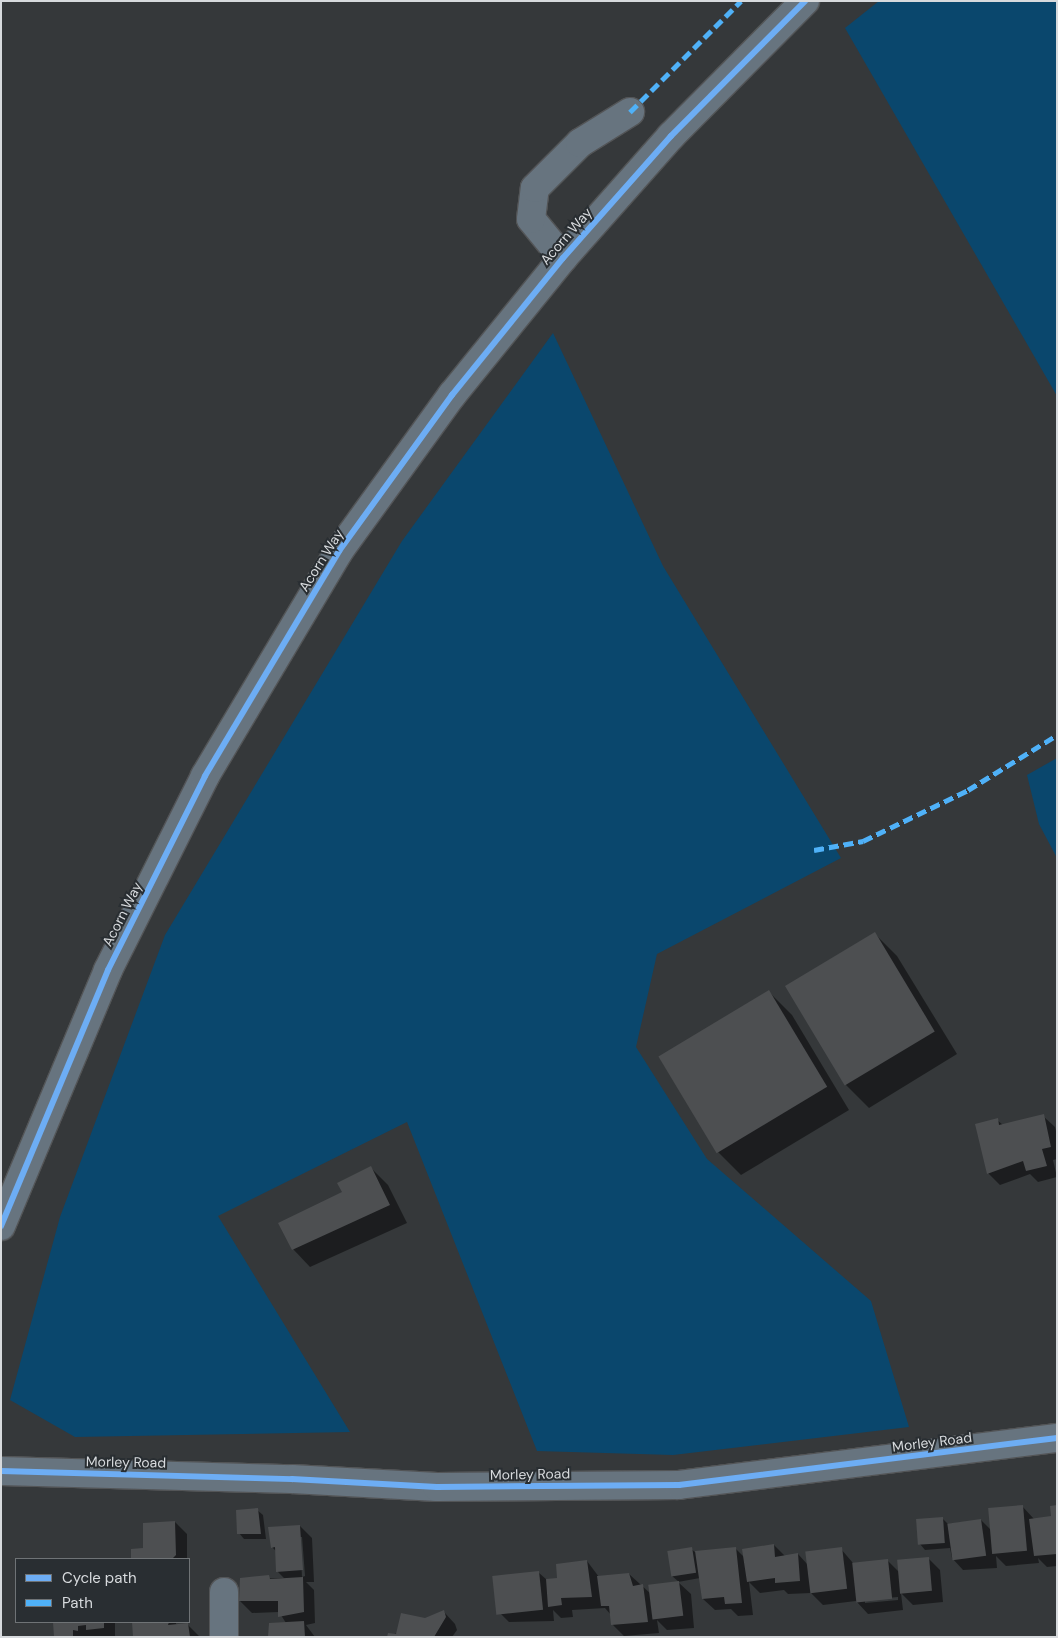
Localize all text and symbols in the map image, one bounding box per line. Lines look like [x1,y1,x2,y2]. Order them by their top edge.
street label: Acorn Way [537,204,595,268]
street label: Acorn Way [295,526,347,594]
street label: Acorn Way [99,879,145,949]
street label: Morley Road [891,1429,973,1455]
street label: Morley Road [86,1453,166,1471]
street label: Morley Road [490,1465,570,1483]
legend [15,1558,190,1623]
text: Cycle path [62,1568,137,1588]
text: Path [62,1593,93,1613]

